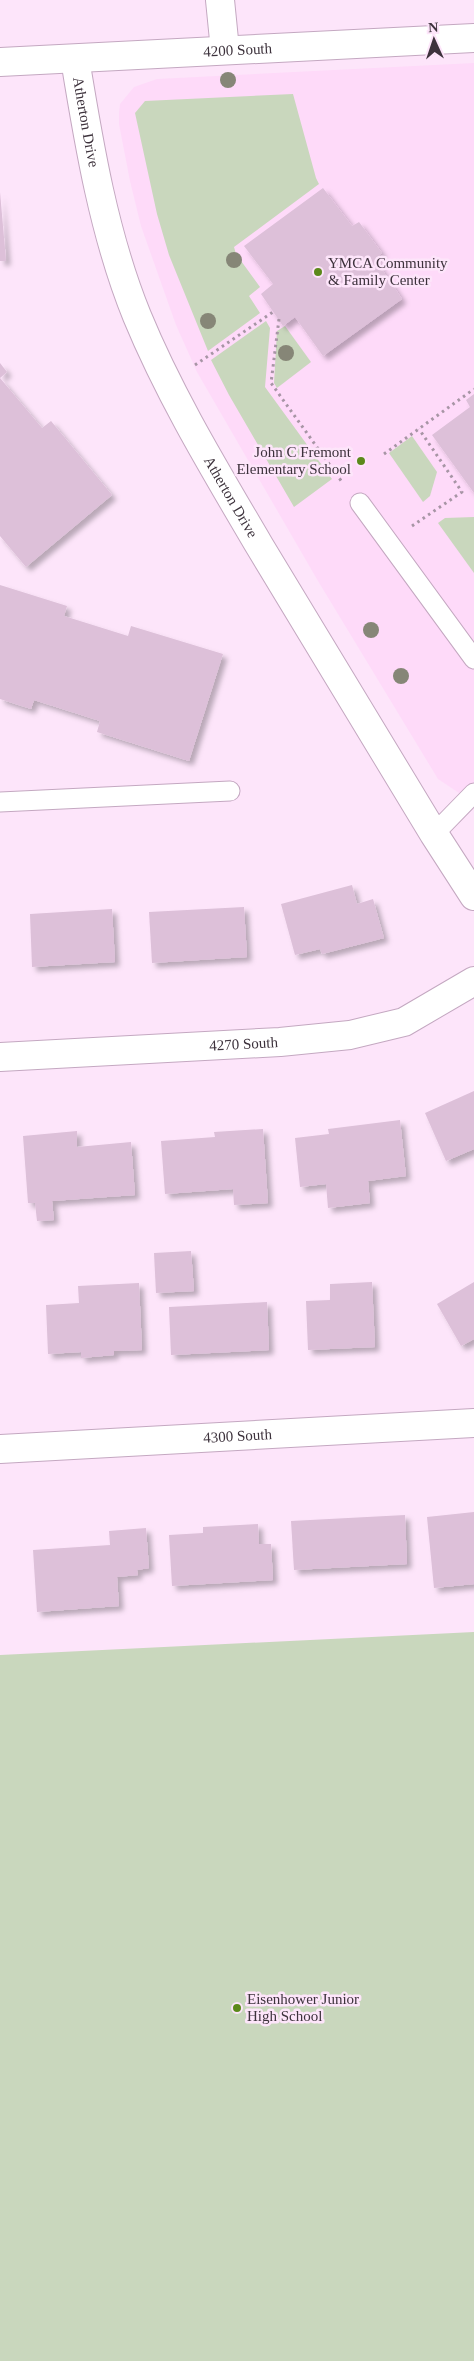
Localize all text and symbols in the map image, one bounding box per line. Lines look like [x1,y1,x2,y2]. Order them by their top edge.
north arrow [409,15,459,65]
text: N [428,20,439,35]
street label: 4200 South [203,40,273,60]
street label: Atherton Drive [70,76,102,169]
place label: YMCA Community & Family Center [328,255,448,288]
marker: YMCA Community & Family Center [312,266,324,278]
place label: John C Fremont Elementary School [236,444,352,477]
street label: Atherton Drive [201,454,261,541]
marker: John C Fremont Elementary School [355,455,367,467]
street label: 4270 South [209,1034,279,1054]
street label: 4300 South [203,1426,273,1446]
place label: Eisenhower Junior High School [247,1991,359,2024]
marker: Eisenhower Junior High School [231,2002,243,2014]

